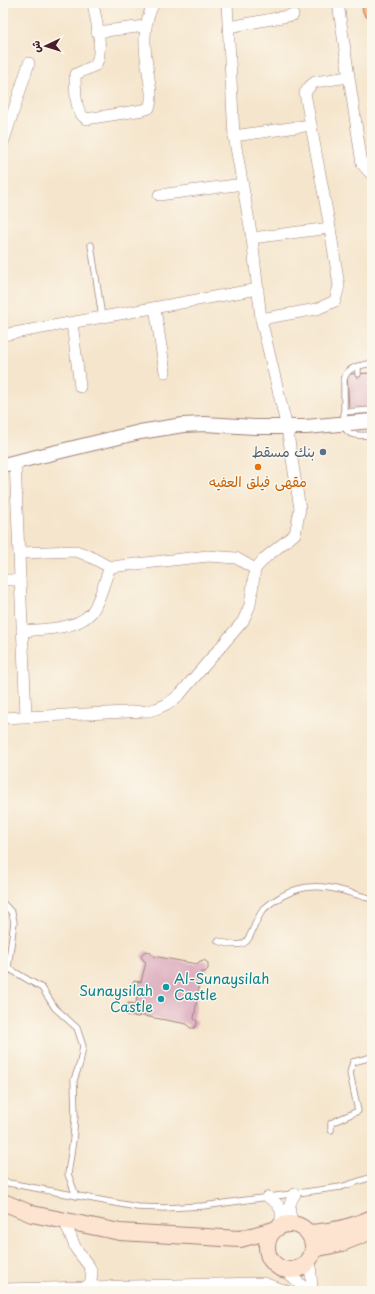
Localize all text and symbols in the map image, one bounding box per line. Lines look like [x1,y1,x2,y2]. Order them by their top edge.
north arrow [26,26,66,66]
text: ش [27,40,44,53]
place label: بنك مسقط [252,441,315,462]
marker: بنك مسقط [318,447,328,457]
marker: مقهى فيلق العفيه [253,462,263,472]
place label: مقهى فيلق العفيه [209,471,307,492]
place label: Al-Sunaysilah Castle [174,968,269,1005]
place label: Sunaysilah Castle [79,980,153,1017]
marker: Al-Sunaysilah Castle [161,982,171,992]
marker: Sunaysilah Castle [156,994,166,1004]

